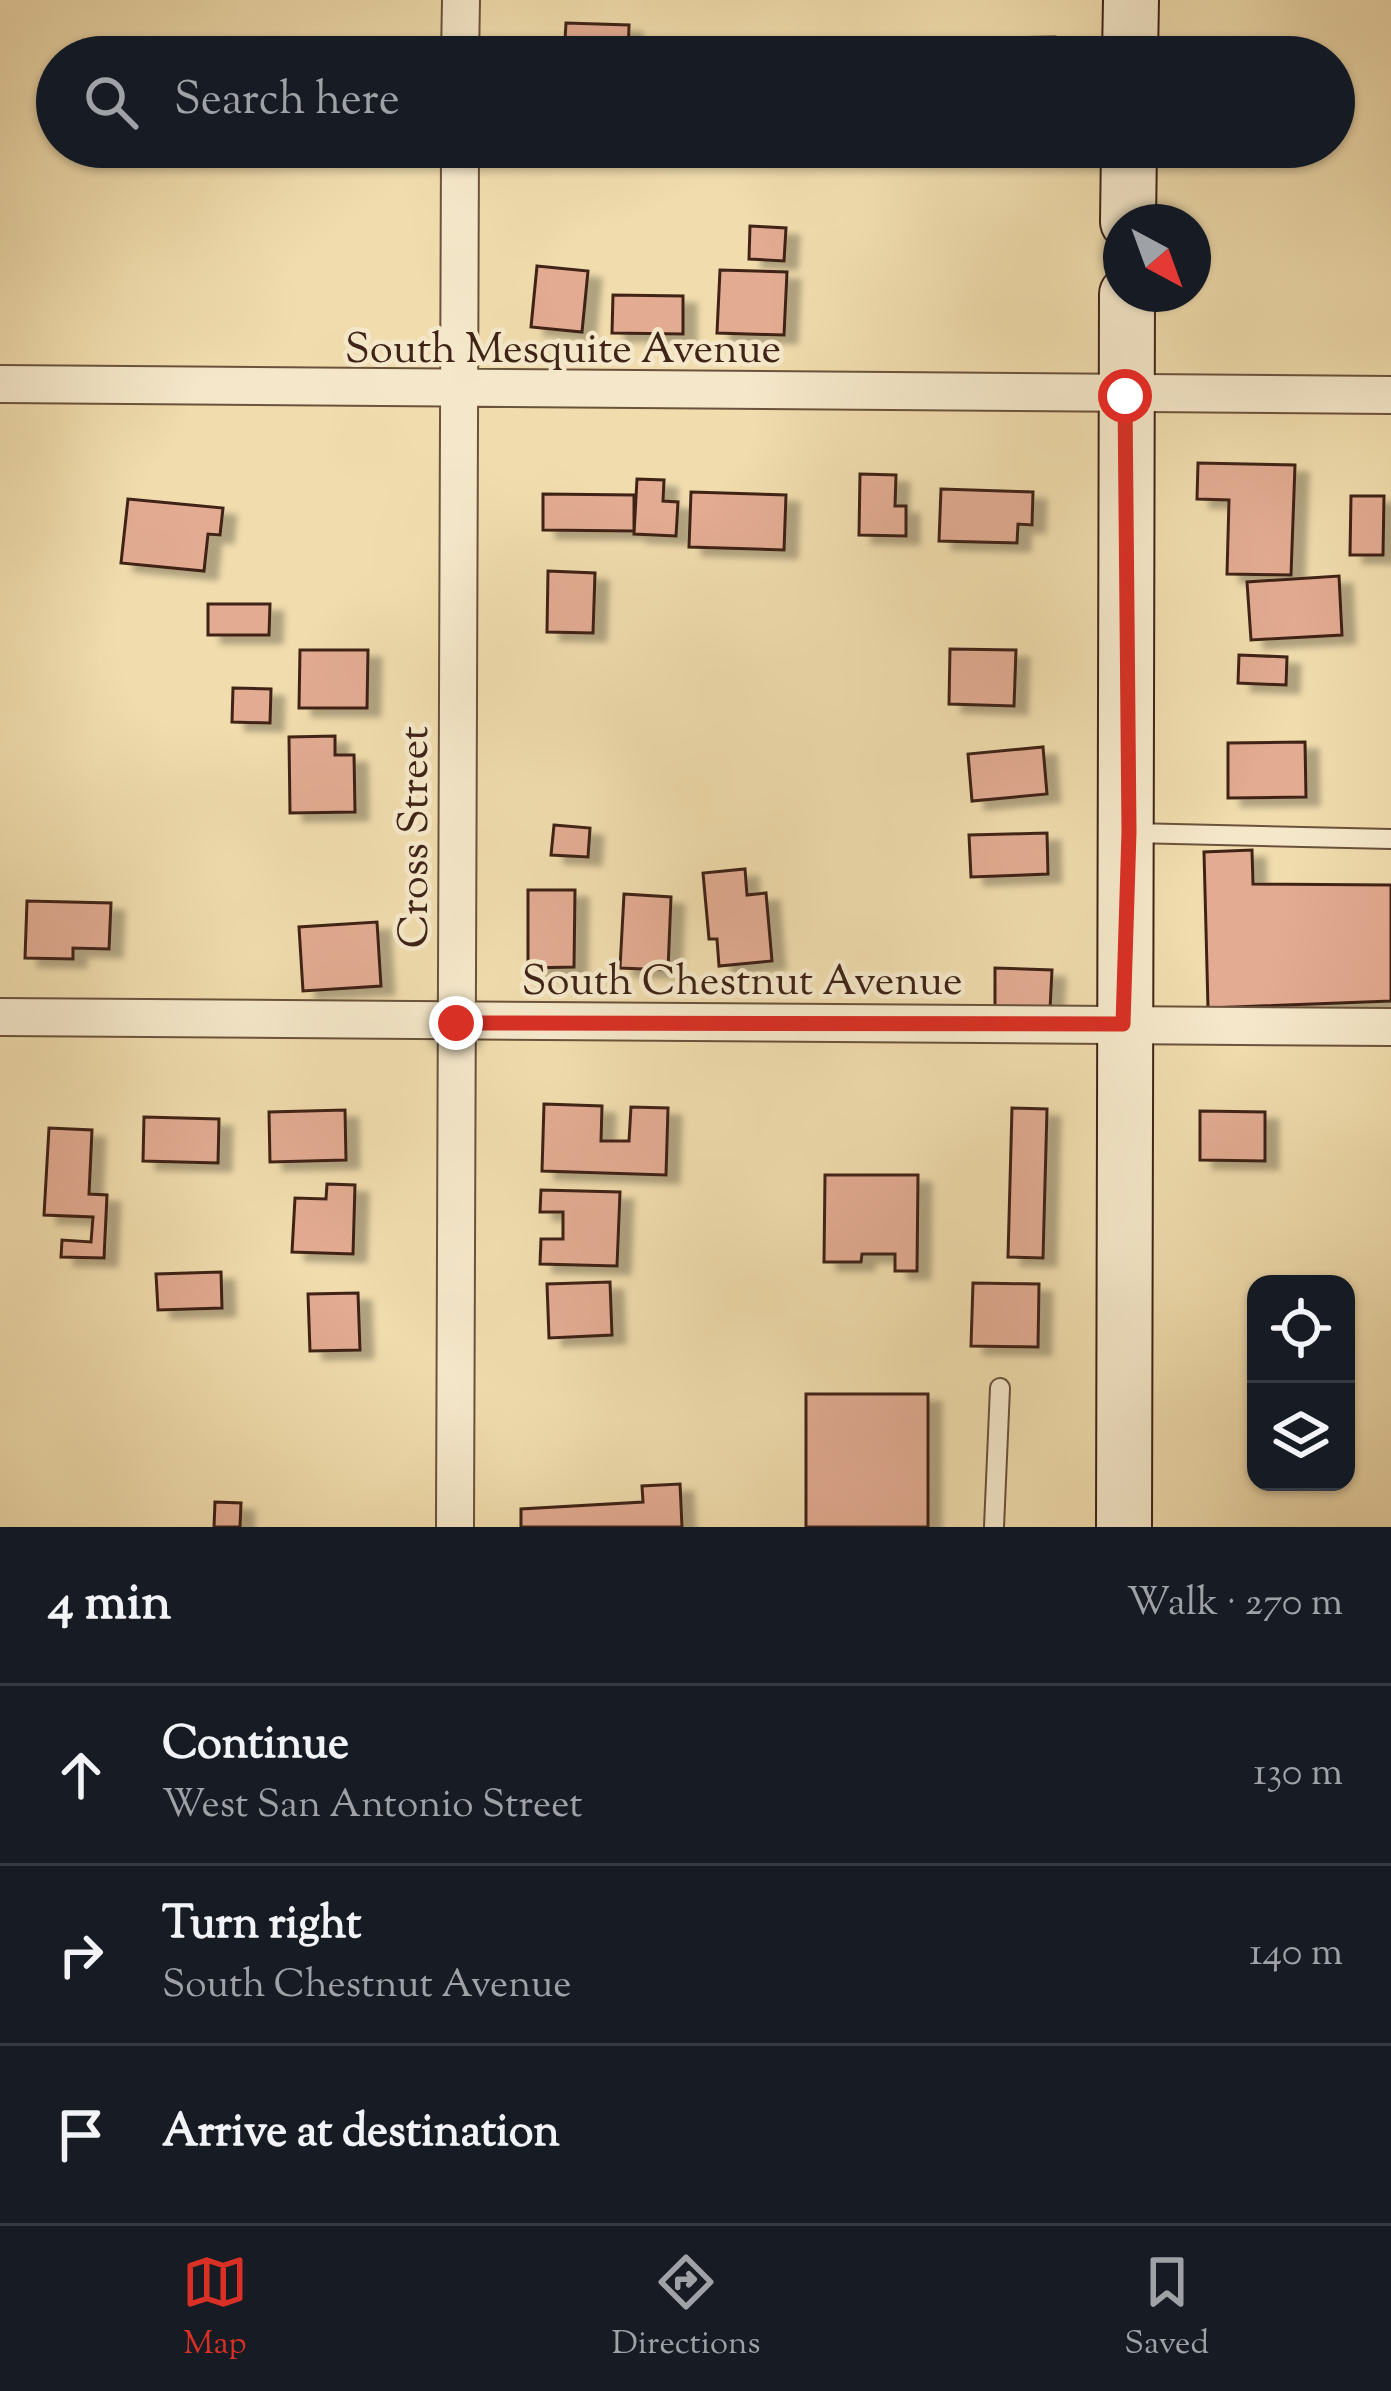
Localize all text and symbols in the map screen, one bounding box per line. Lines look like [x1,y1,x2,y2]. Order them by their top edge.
search box [36,36,1355,168]
icon: search [78,69,144,135]
text: Search here [174,70,400,135]
north arrow [1103,204,1211,312]
street label: South Mesquite Avenue [345,322,781,382]
route start [1098,369,1152,423]
street label: Cross Street [387,726,447,948]
street label: South Chestnut Avenue [522,954,962,1014]
route end [429,996,483,1050]
map controls [1247,1275,1355,1491]
button: locate [1247,1275,1355,1383]
button: layers [1247,1383,1355,1491]
text: 4 min [48,1569,171,1642]
text: Walk · 270 m [1127,1577,1343,1633]
text: Continue [162,1714,349,1779]
icon: ahead [48,1742,114,1808]
text: 130 m [1253,1747,1343,1803]
text: West San Antonio Street [162,1779,583,1835]
text: Turn right [162,1894,361,1959]
icon: right [48,1922,114,1988]
text: 140 m [1249,1927,1343,1983]
text: South Chestnut Avenue [162,1959,571,2015]
icon: arrive [48,2102,114,2168]
text: Arrive at destination [162,2102,560,2167]
tab: Map [182,2249,248,2369]
tab: Directions [612,2249,761,2369]
tab: Saved [1124,2249,1209,2369]

